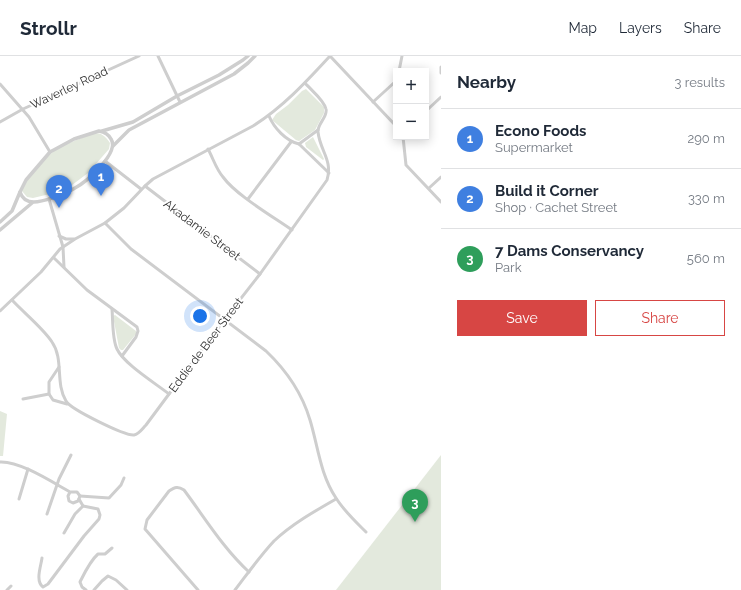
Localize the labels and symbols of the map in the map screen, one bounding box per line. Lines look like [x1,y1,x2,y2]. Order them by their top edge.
street label: Waverley Road [28,64,110,112]
pin: 1 [88,163,114,196]
pin: 2 [46,175,72,208]
street label: Akadamie Street [161,197,243,263]
street label: Eddie de Beer Street [166,295,246,395]
your location [190,306,210,326]
pin: 3 [402,489,428,522]

